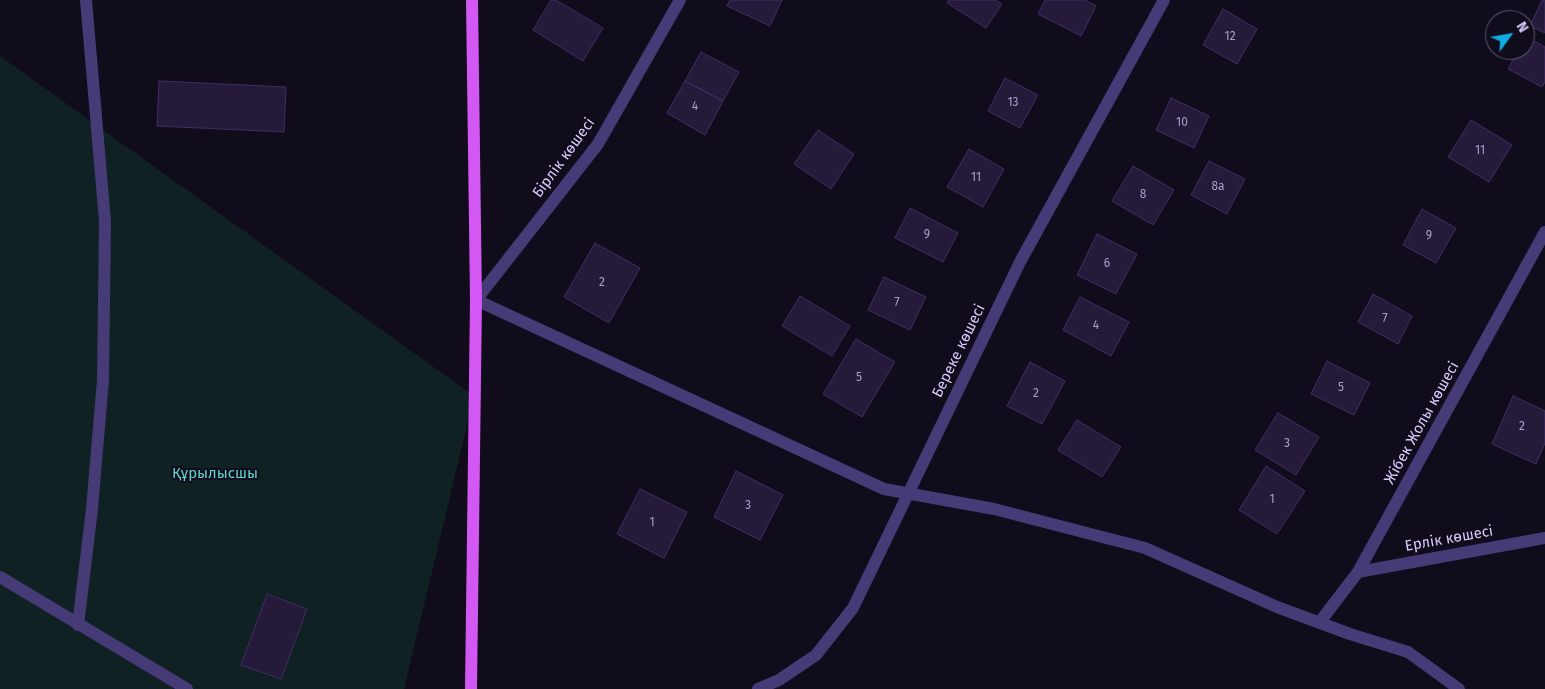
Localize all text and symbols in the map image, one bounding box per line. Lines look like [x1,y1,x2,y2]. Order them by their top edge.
north arrow [1485,10,1535,60]
text: N [1513,19,1532,36]
house number: 12 [1224,30,1236,44]
house number: 13 [1007,96,1019,110]
house number: 4 [692,100,698,114]
street label: Бірлік көшесі [529,115,599,201]
house number: 10 [1176,116,1188,130]
house number: 11 [1475,144,1485,158]
house number: 11 [971,171,981,185]
house number: 8а [1211,180,1225,194]
house number: 8 [1140,188,1146,202]
house number: 9 [924,228,930,242]
house number: 9 [1426,229,1432,243]
house number: 6 [1104,257,1110,271]
house number: 2 [599,276,605,290]
house number: 7 [894,296,900,310]
street label: Береке көшесі [929,301,989,401]
house number: 7 [1382,312,1388,326]
house number: 4 [1093,319,1099,333]
street label: Жібек Жолы көшесі [1381,359,1463,487]
house number: 5 [856,371,862,385]
house number: 5 [1338,381,1344,395]
house number: 2 [1033,387,1039,401]
house number: 2 [1519,420,1525,434]
house number: 3 [1284,437,1290,451]
park label: Құрылысшы [172,465,258,483]
house number: 1 [1269,493,1275,507]
house number: 3 [745,499,751,513]
house number: 1 [649,516,655,530]
street label: Ерлік көшесі [1403,522,1495,556]

